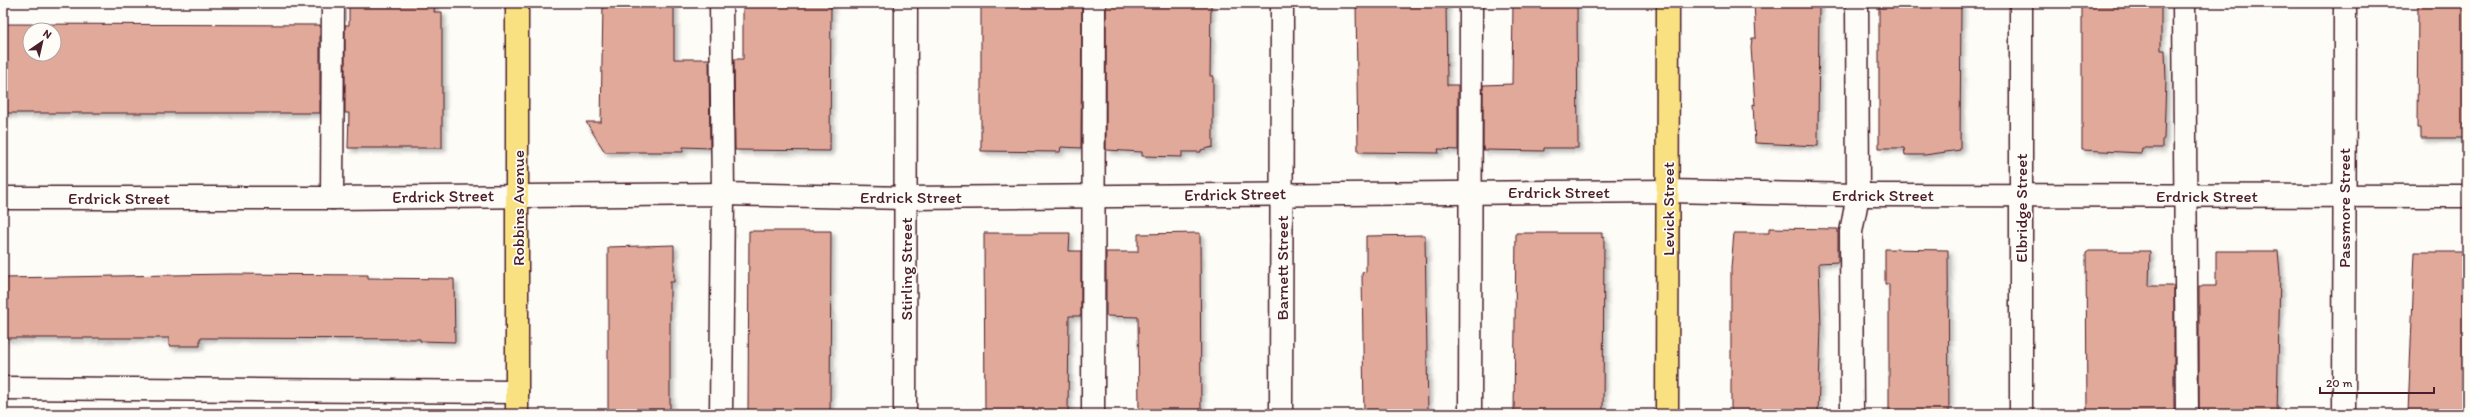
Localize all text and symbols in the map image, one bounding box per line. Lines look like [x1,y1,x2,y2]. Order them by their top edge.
north arrow [22,22,62,62]
text: N [41,27,54,42]
street label: Passmore Street [2334,148,2354,268]
street label: Robbins Avenue [508,150,528,266]
street label: Elbridge Street [2011,153,2031,263]
street label: Levick Street [1658,162,1678,256]
street label: Erdrick Street [1508,182,1611,202]
street label: Erdrick Street [1184,183,1287,205]
street label: Erdrick Street [392,185,495,207]
street label: Erdrick Street [1832,185,1935,205]
street label: Erdrick Street [2156,186,2259,206]
street label: Erdrick Street [860,187,963,207]
street label: Erdrick Street [68,188,171,208]
street label: Barnett Street [1272,215,1292,321]
street label: Stirling Street [896,217,916,321]
scale bar [2320,369,2434,395]
text: 20 m [2326,376,2353,390]

